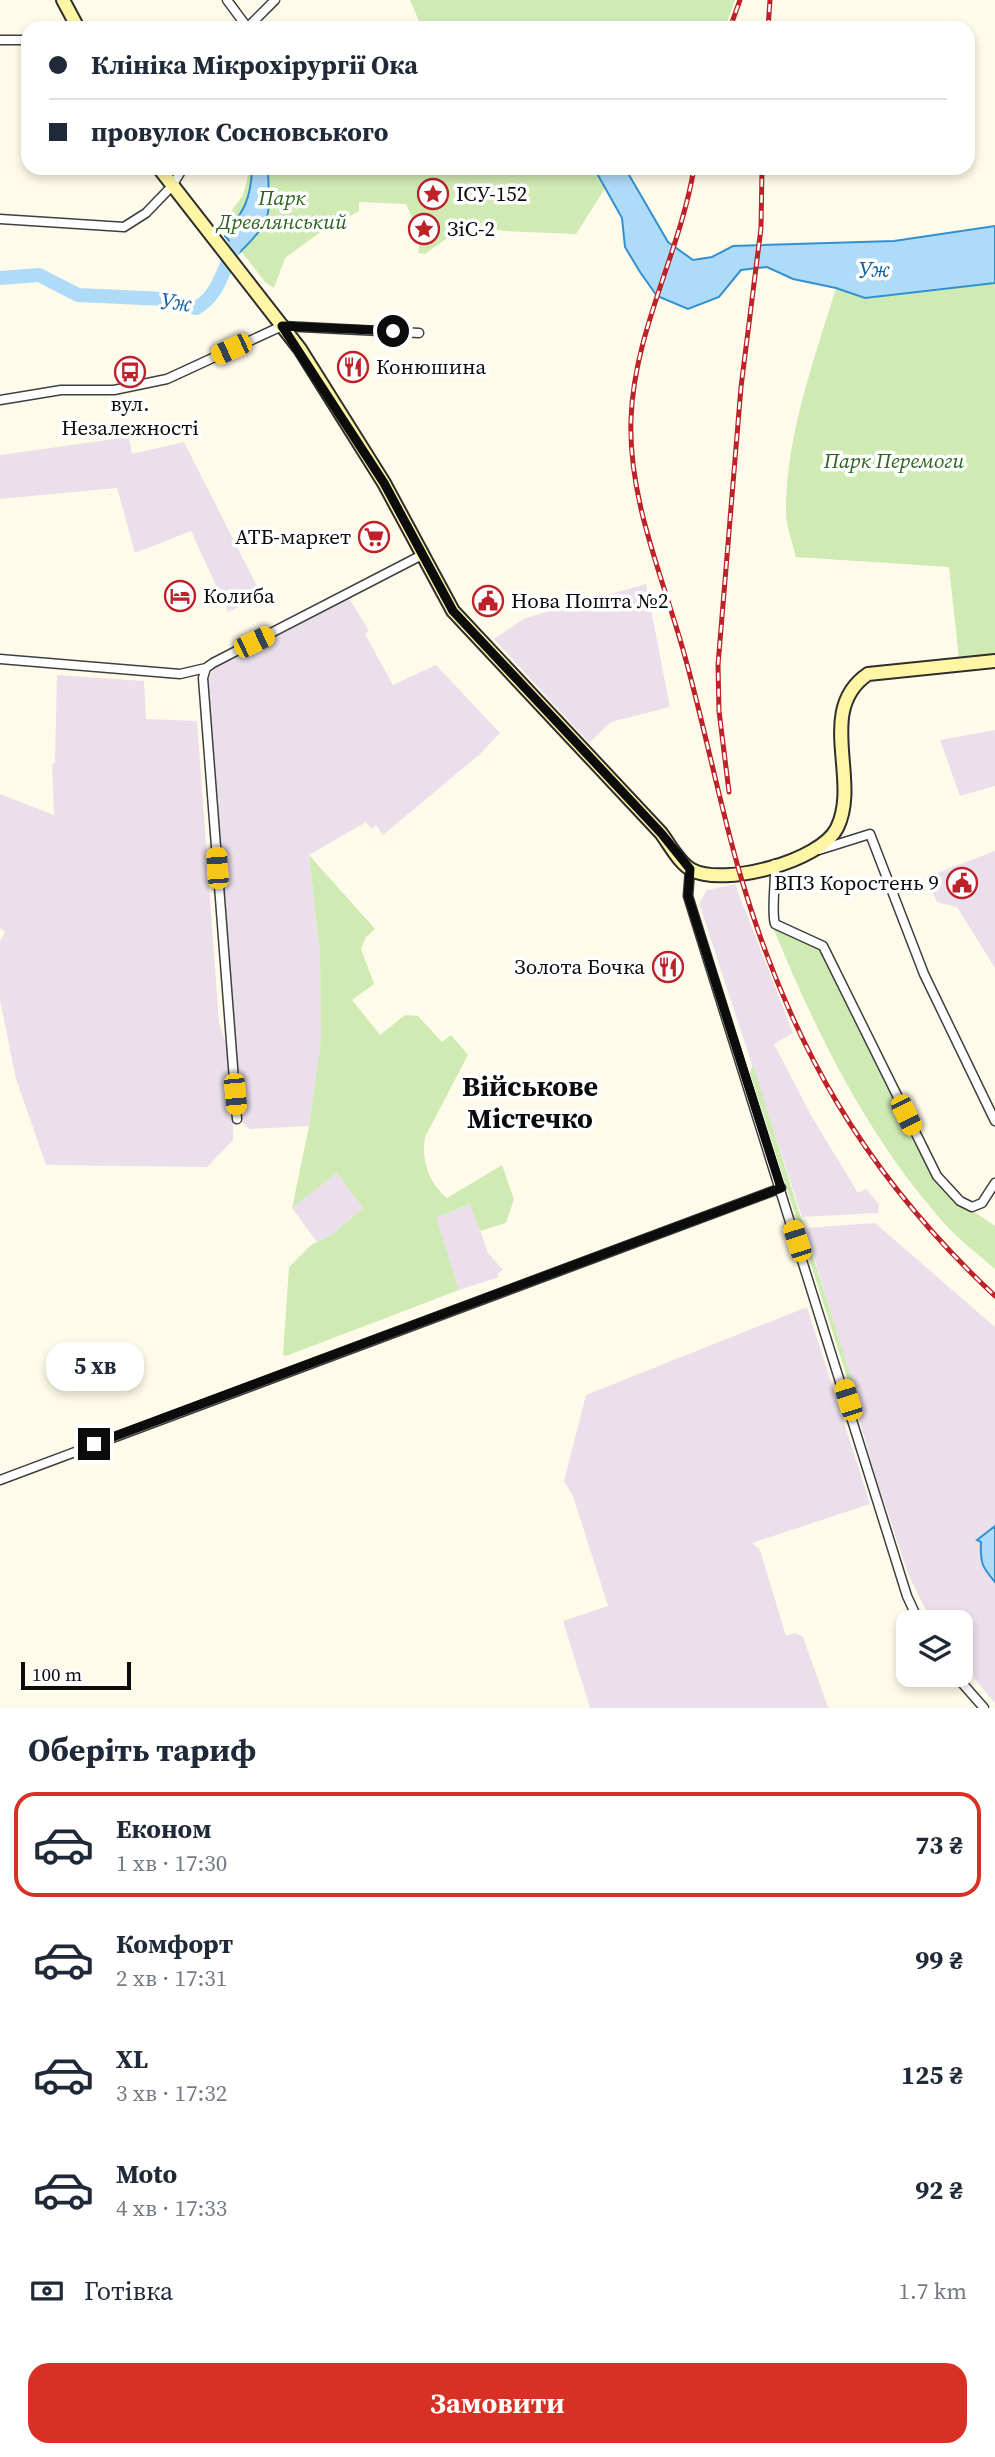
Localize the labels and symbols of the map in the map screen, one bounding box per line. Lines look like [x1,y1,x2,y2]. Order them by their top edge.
place icon: ІСУ-152 [416,177,450,211]
place label: ІСУ-152 [456,179,527,208]
park label: Парк Древлянський [215,183,347,236]
place icon: ЗіС-2 [407,212,441,246]
place label: ЗіС-2 [447,214,495,243]
water label: Уж [858,253,890,285]
water label: Уж [159,284,194,320]
route start [377,315,409,347]
car [208,331,255,367]
restaurant icon: Конюшина [336,350,370,384]
place label: Конюшина [376,352,487,381]
bus stop icon: вул. Незалежності [113,355,147,389]
place label: вул. Незалежності [61,389,199,442]
park label: Парк Перемоги [823,446,964,475]
supermarket icon: АТБ-маркет [357,520,391,554]
place label: АТБ-маркет [235,522,351,551]
hotel icon: Колиба [163,579,197,613]
place label: Колиба [203,581,275,610]
public building icon: Нова Пошта №2 [471,584,505,618]
place label: Нова Пошта №2 [511,586,669,615]
car [231,623,278,661]
car [206,846,229,890]
public building icon: ВПЗ Коростень 9 [945,866,979,900]
place label: ВПЗ Коростень 9 [774,868,939,897]
restaurant icon: Золота Бочка [651,950,685,984]
place label: Золота Бочка [514,952,645,981]
district label: Військове Містечко [462,1067,598,1137]
car [223,1072,248,1116]
car [888,1092,925,1138]
car [781,1218,814,1264]
callout: 5 хв [45,1342,143,1392]
car [832,1377,865,1423]
route end [78,1428,110,1460]
scale bar [21,1659,131,1691]

